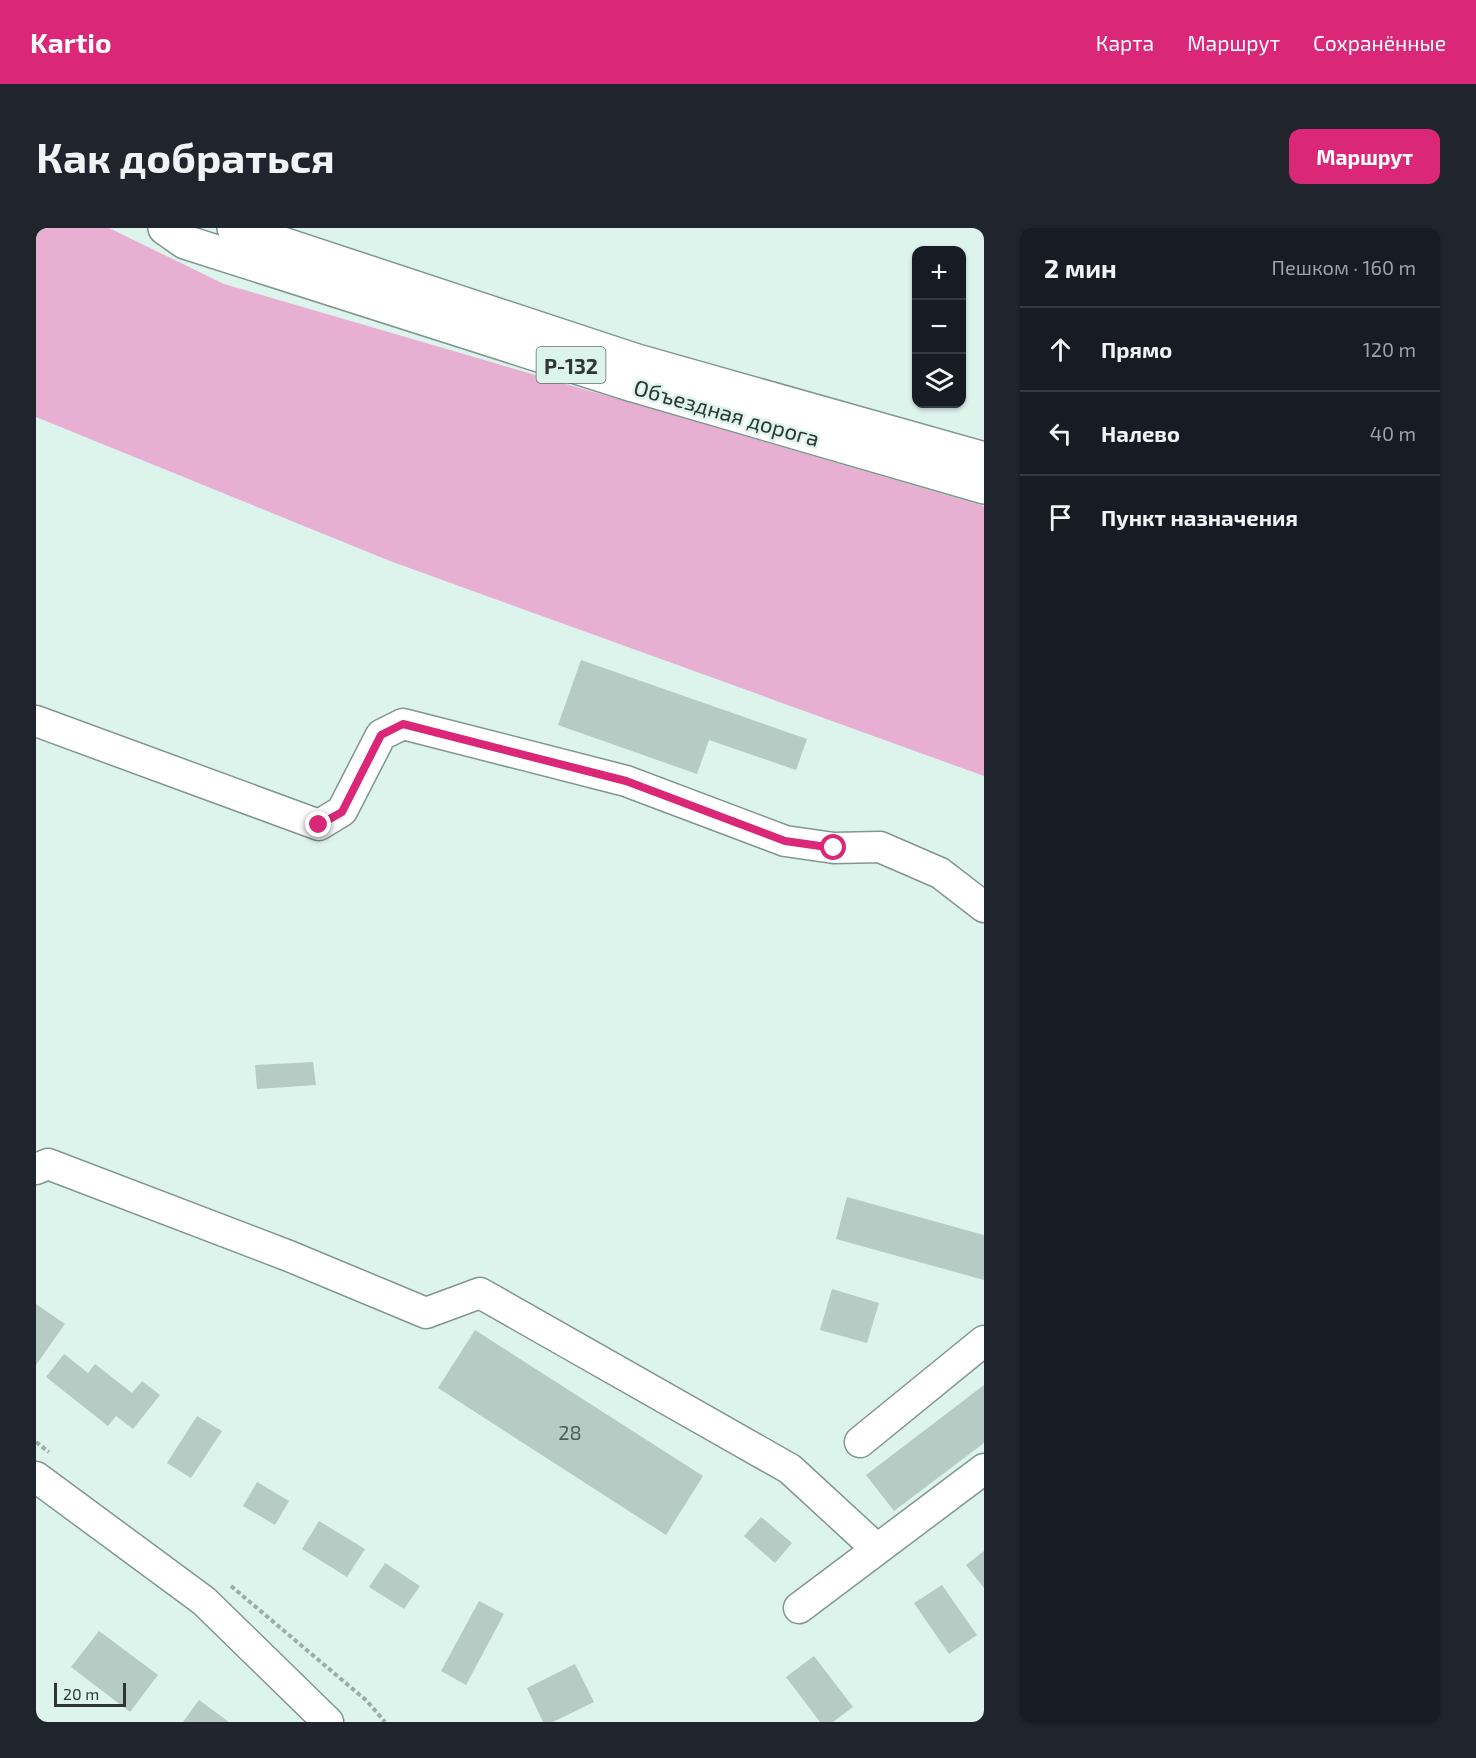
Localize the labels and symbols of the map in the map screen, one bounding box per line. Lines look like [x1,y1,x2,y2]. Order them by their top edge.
road number: Р-132 [536,347,606,383]
street label: Объездная дорога [631,373,823,451]
route end [305,811,331,837]
route start [820,834,846,860]
house number: 28 [558,1420,582,1444]
scale bar [54,1680,126,1708]

